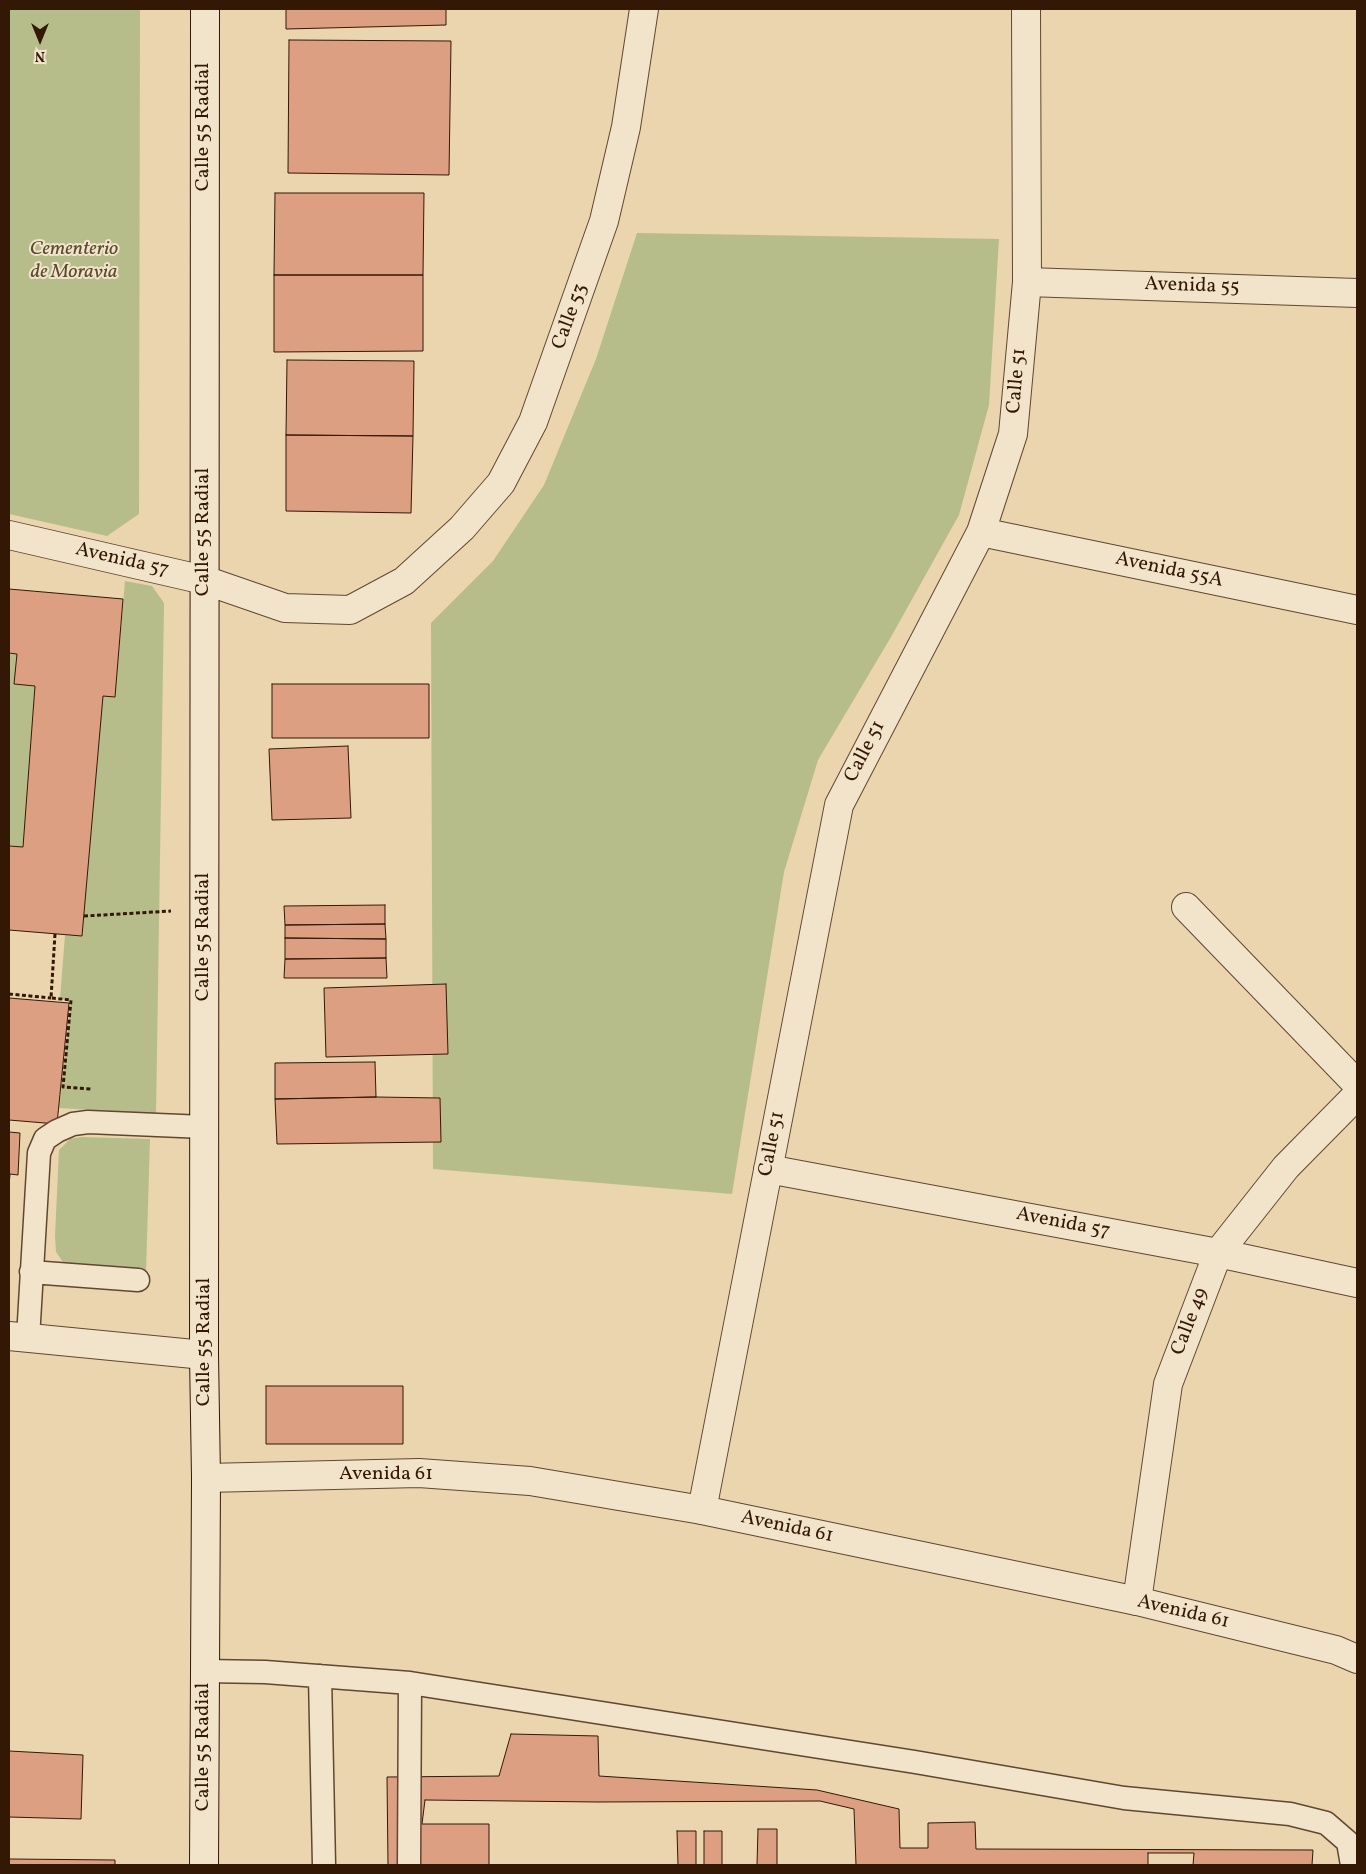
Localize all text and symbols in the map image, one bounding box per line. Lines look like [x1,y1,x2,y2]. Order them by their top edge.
north arrow [15,15,65,65]
text: N [35,46,45,65]
street label: Calle 55 Radial [192,63,216,191]
park label: Cementerio de Moravia [30,238,118,285]
street label: Avenida 55 [1144,273,1240,301]
street label: Calle 53 [548,281,594,353]
street label: Calle 51 [1003,347,1033,415]
street label: Calle 55 Radial [192,468,216,596]
street label: Avenida 57 [73,539,171,583]
street label: Avenida 55A [1113,548,1225,594]
street label: Calle 51 [840,717,892,787]
street label: Calle 55 Radial [192,873,216,1001]
street label: Calle 51 [755,1109,791,1179]
street label: Avenida 57 [1014,1203,1112,1245]
street label: Calle 55 Radial [193,1278,217,1406]
street label: Calle 49 [1167,1285,1215,1359]
street label: Avenida 61 [339,1463,433,1487]
street label: Avenida 61 [739,1507,835,1549]
street label: Avenida 61 [1135,1591,1231,1635]
street label: Calle 55 Radial [192,1683,216,1811]

